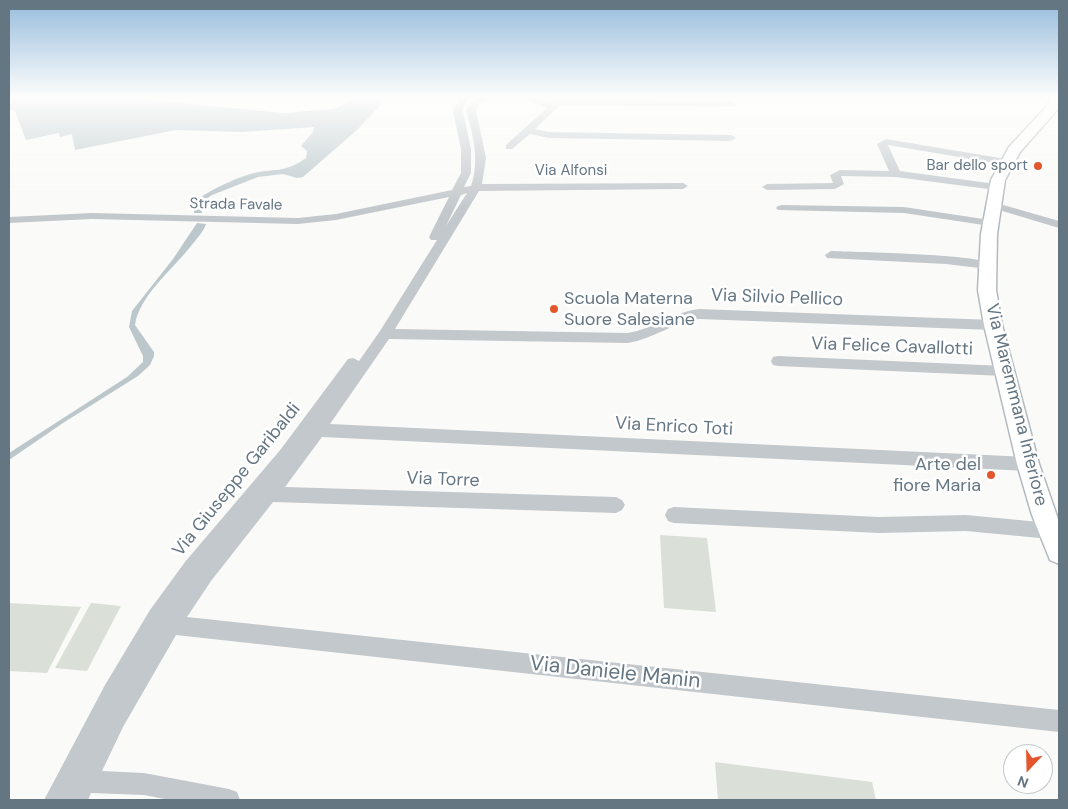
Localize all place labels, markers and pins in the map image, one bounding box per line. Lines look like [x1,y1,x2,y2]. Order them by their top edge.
place label: Bar dello sport [927,157,1028,175]
marker: Bar dello sport [1032,160,1044,172]
place label: Scuola Materna Suore Salesiane [564,288,695,330]
marker: Scuola Materna Suore Salesiane [548,303,560,315]
place label: Arte del fiore Maria [893,454,981,496]
marker: Arte del fiore Maria [985,469,997,481]

